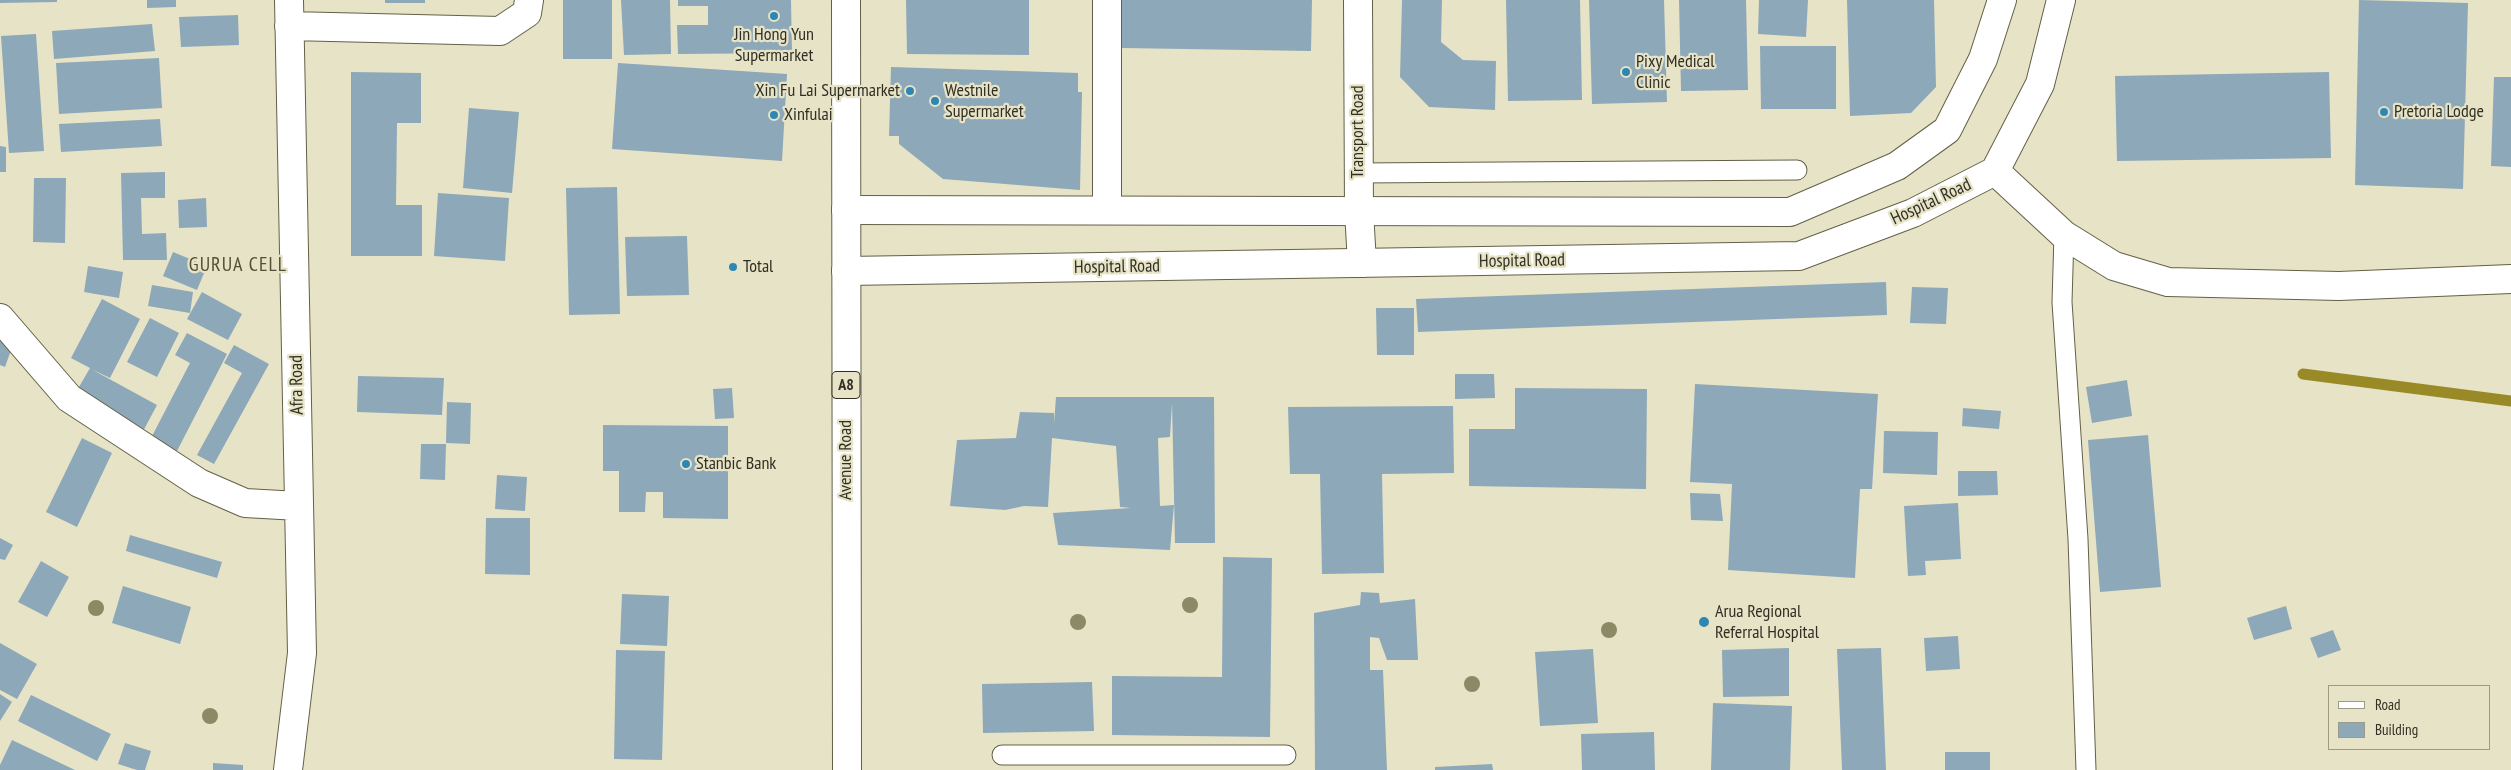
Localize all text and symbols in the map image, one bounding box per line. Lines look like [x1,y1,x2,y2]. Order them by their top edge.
marker: Jin Hong Yun Supermarket [768,10,780,22]
place label: Jin Hong Yun Supermarket [734,24,814,66]
place label: Pixy Medical Clinic [1636,51,1714,94]
marker: Pixy Medical Clinic [1620,66,1632,78]
place label: Xin Fu Lai Supermarket [755,80,900,102]
place label: Westnile Supermarket [945,80,1024,122]
marker: Xin Fu Lai Supermarket [904,85,916,97]
street label: Transport Road [1347,85,1369,179]
marker: Westnile Supermarket [929,95,941,107]
place label: Pretoria Lodge [2394,101,2484,123]
place label: Xinfulai [784,104,833,126]
marker: Pretoria Lodge [2378,106,2390,118]
marker: Xinfulai [768,109,780,121]
street label: Hospital Road [1887,174,1975,230]
street label: Hospital Road [1479,249,1565,273]
district label: GURUA CELL [188,253,288,277]
street label: Hospital Road [1074,255,1160,279]
place label: Total [743,256,773,278]
marker: Total [727,261,739,273]
street label: Afra Road [286,355,308,415]
road number: A8 [832,372,860,398]
street label: Avenue Road [835,420,857,500]
place label: Stanbic Bank [696,453,776,475]
marker: Stanbic Bank [680,458,692,470]
place label: Arua Regional Referral Hospital [1715,601,1819,644]
marker: Arua Regional Referral Hospital [1697,615,1711,629]
legend [2328,685,2491,750]
text: Road [2375,695,2401,714]
text: Building [2375,720,2418,739]

